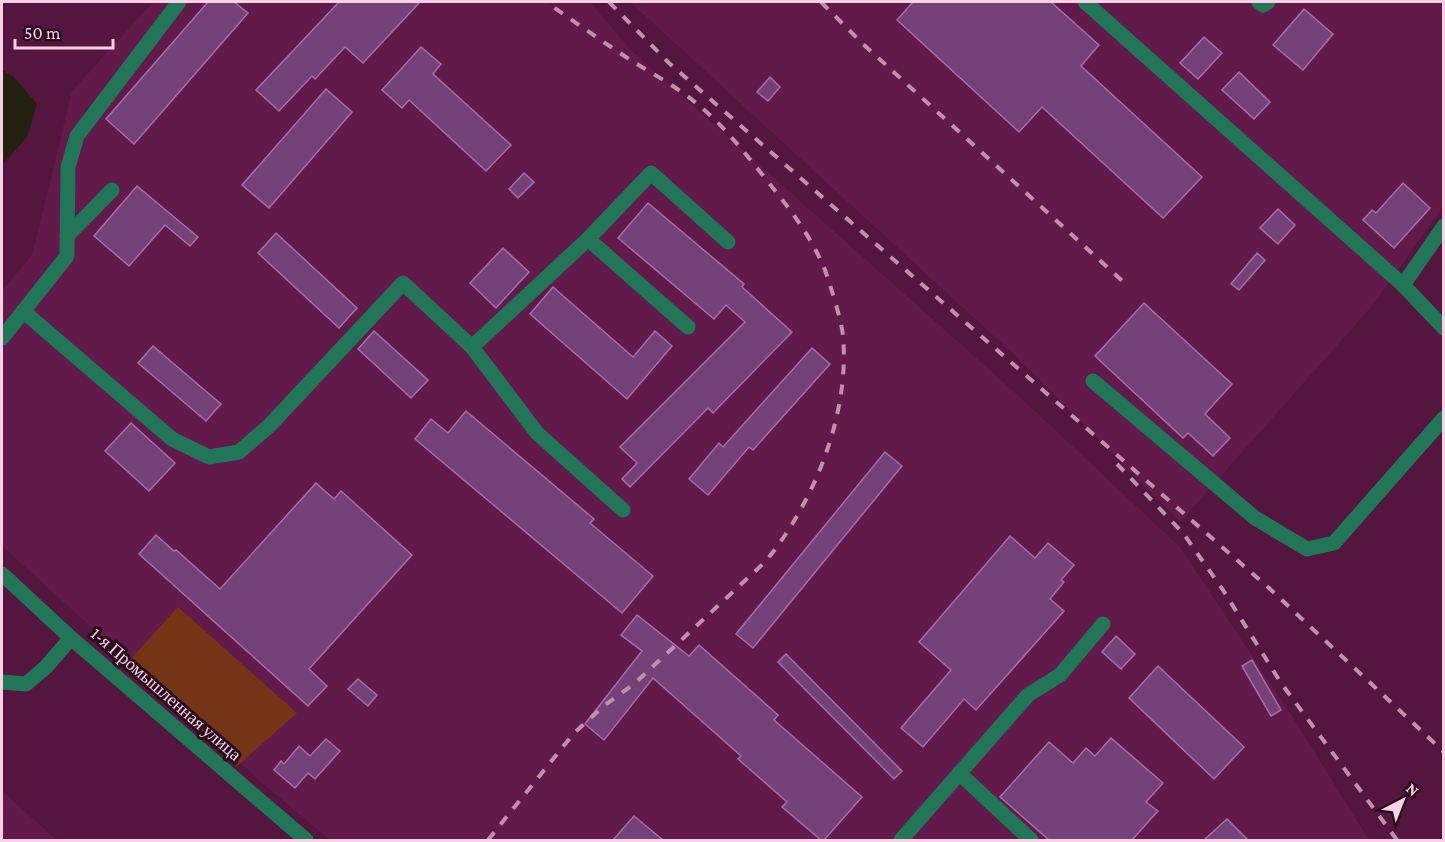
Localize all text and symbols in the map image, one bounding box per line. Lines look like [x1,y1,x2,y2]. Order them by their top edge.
scale bar [15,12,112,50]
text: 50 m [24,23,61,43]
street label: 1-я Промышленная улица [87,623,245,765]
north arrow [1373,770,1433,830]
text: N [1403,779,1423,799]

